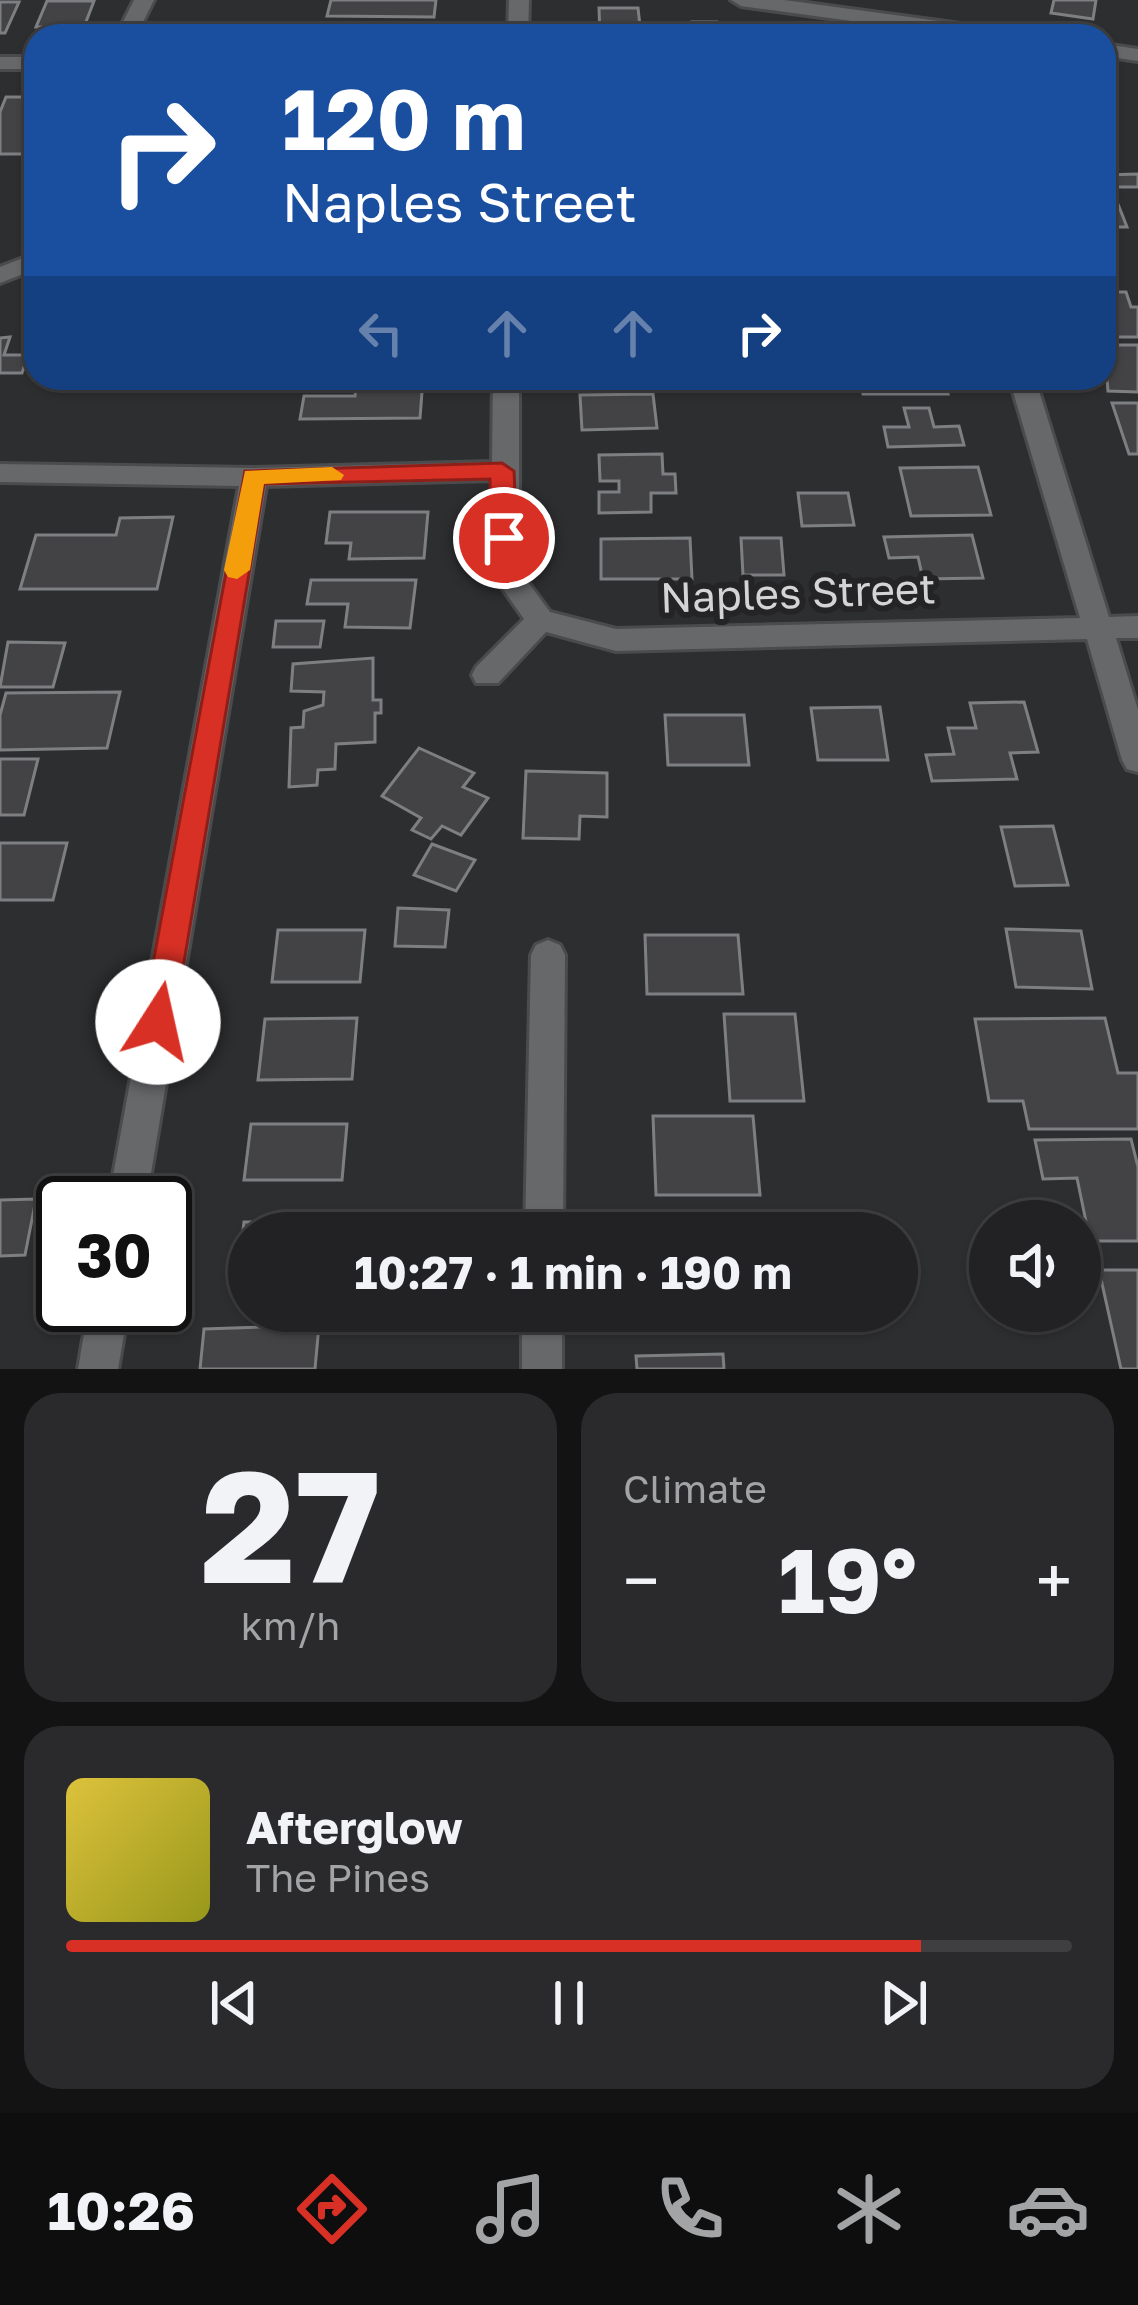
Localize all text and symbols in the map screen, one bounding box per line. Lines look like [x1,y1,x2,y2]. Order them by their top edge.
text: 120 m [282,68,526,168]
icon: right [84,72,240,228]
text: Naples Street [282,169,637,234]
icon: left [348,300,414,366]
icon: ahead [474,300,540,366]
icon: ahead [600,300,666,366]
icon: right [726,300,792,366]
pin [453,487,555,589]
icon: arrive [471,505,537,571]
street label: Naples Street [659,562,937,622]
position arrow [95,959,221,1085]
speed limit sign: 30 [36,1176,192,1332]
map controls [969,1200,1101,1332]
button: sound [969,1200,1101,1332]
text: 10:27 · 1 min · 190 m [354,1245,792,1299]
text: 27 [200,1430,381,1617]
text: Climate [623,1465,767,1512]
text: 19° [778,1525,917,1633]
text: − [623,1540,659,1620]
text: + [1036,1540,1072,1620]
text: km/h [241,1602,340,1649]
text: Afterglow [246,1800,463,1854]
text: The Pines [246,1854,430,1901]
icon: previous [201,1970,267,2036]
icon: pause [536,1970,602,2036]
icon: next [871,1970,937,2036]
icon: directions [290,2167,374,2251]
icon: music [469,2167,553,2251]
icon: phone [648,2167,732,2251]
icon: climate [827,2167,911,2251]
icon: car [1006,2167,1090,2251]
text: 10:26 [48,2177,195,2242]

